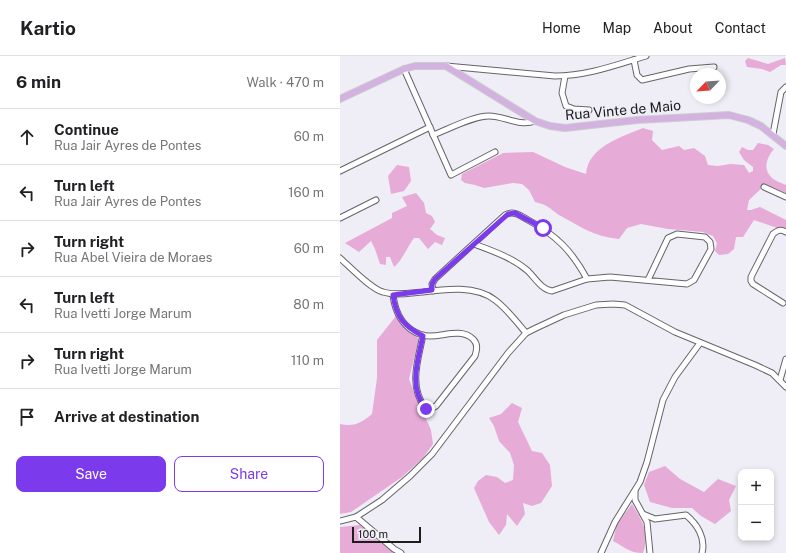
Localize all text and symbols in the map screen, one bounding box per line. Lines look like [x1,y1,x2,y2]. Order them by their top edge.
text: Kartio [20,17,76,39]
text: Home [542,20,581,36]
text: Map [603,20,631,36]
text: About [653,20,693,36]
text: Contact [715,20,766,36]
north arrow [690,68,726,104]
text: 6 min [16,72,61,92]
text: Walk · 470 m [247,75,324,90]
street label: Rua Vinte de Maio [564,97,682,123]
text: Continue [54,121,119,138]
icon: ahead [16,126,38,148]
text: 60 m [294,129,324,144]
text: Rua Jair Ayres de Pontes [54,138,201,153]
text: Turn left [54,177,115,194]
icon: left [16,182,38,204]
text: 160 m [288,185,324,200]
text: Rua Jair Ayres de Pontes [54,194,201,209]
route start [534,219,552,237]
text: Turn right [54,233,124,250]
icon: right [16,238,38,260]
text: 60 m [294,241,324,256]
text: Rua Abel Vieira de Moraes [54,250,212,265]
text: Turn left [54,289,115,306]
icon: left [16,294,38,316]
text: 80 m [293,297,324,312]
text: Rua Ivetti Jorge Marum [54,306,192,321]
text: Turn right [54,345,124,362]
icon: right [16,350,38,372]
text: 110 m [291,353,324,368]
text: Rua Ivetti Jorge Marum [54,362,192,377]
route end [417,400,435,418]
icon: arrive [16,406,38,428]
text: Arrive at destination [54,408,199,425]
button: Save [16,456,166,492]
button: Share [174,456,324,492]
map controls [738,469,774,541]
button: + [738,469,774,505]
button: − [738,505,774,541]
scale bar [352,525,421,544]
text: 100 m [358,528,388,540]

